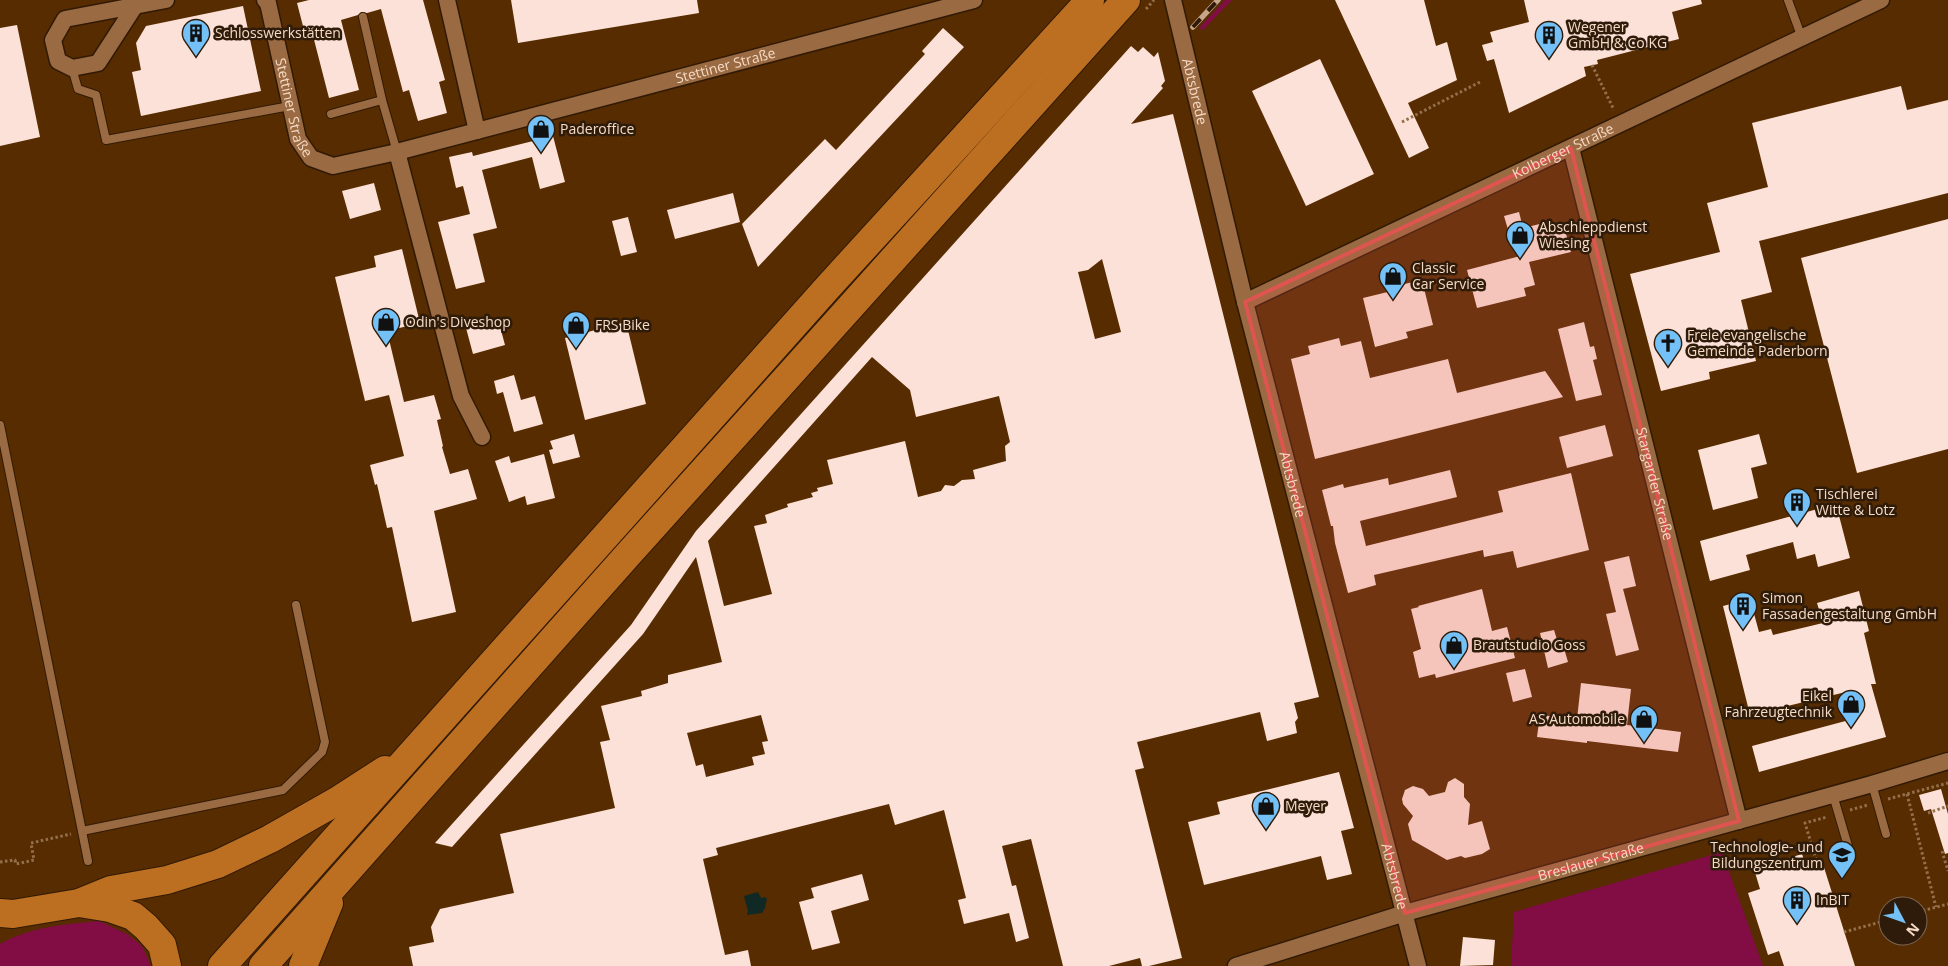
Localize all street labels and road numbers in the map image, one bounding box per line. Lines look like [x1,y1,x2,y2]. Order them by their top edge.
street label: Stettiner Straße [673,43,777,87]
street label: Stettiner Straße [271,56,318,161]
street label: Abtsbrede [1178,56,1212,127]
street label: Kolberger Straße [1509,118,1617,183]
street label: Stargarder Straße [1632,425,1679,542]
street label: Abtsbrede [1275,449,1311,520]
street label: Breslauer Straße [1536,837,1646,885]
street label: Abtsbrede [1377,841,1413,912]

